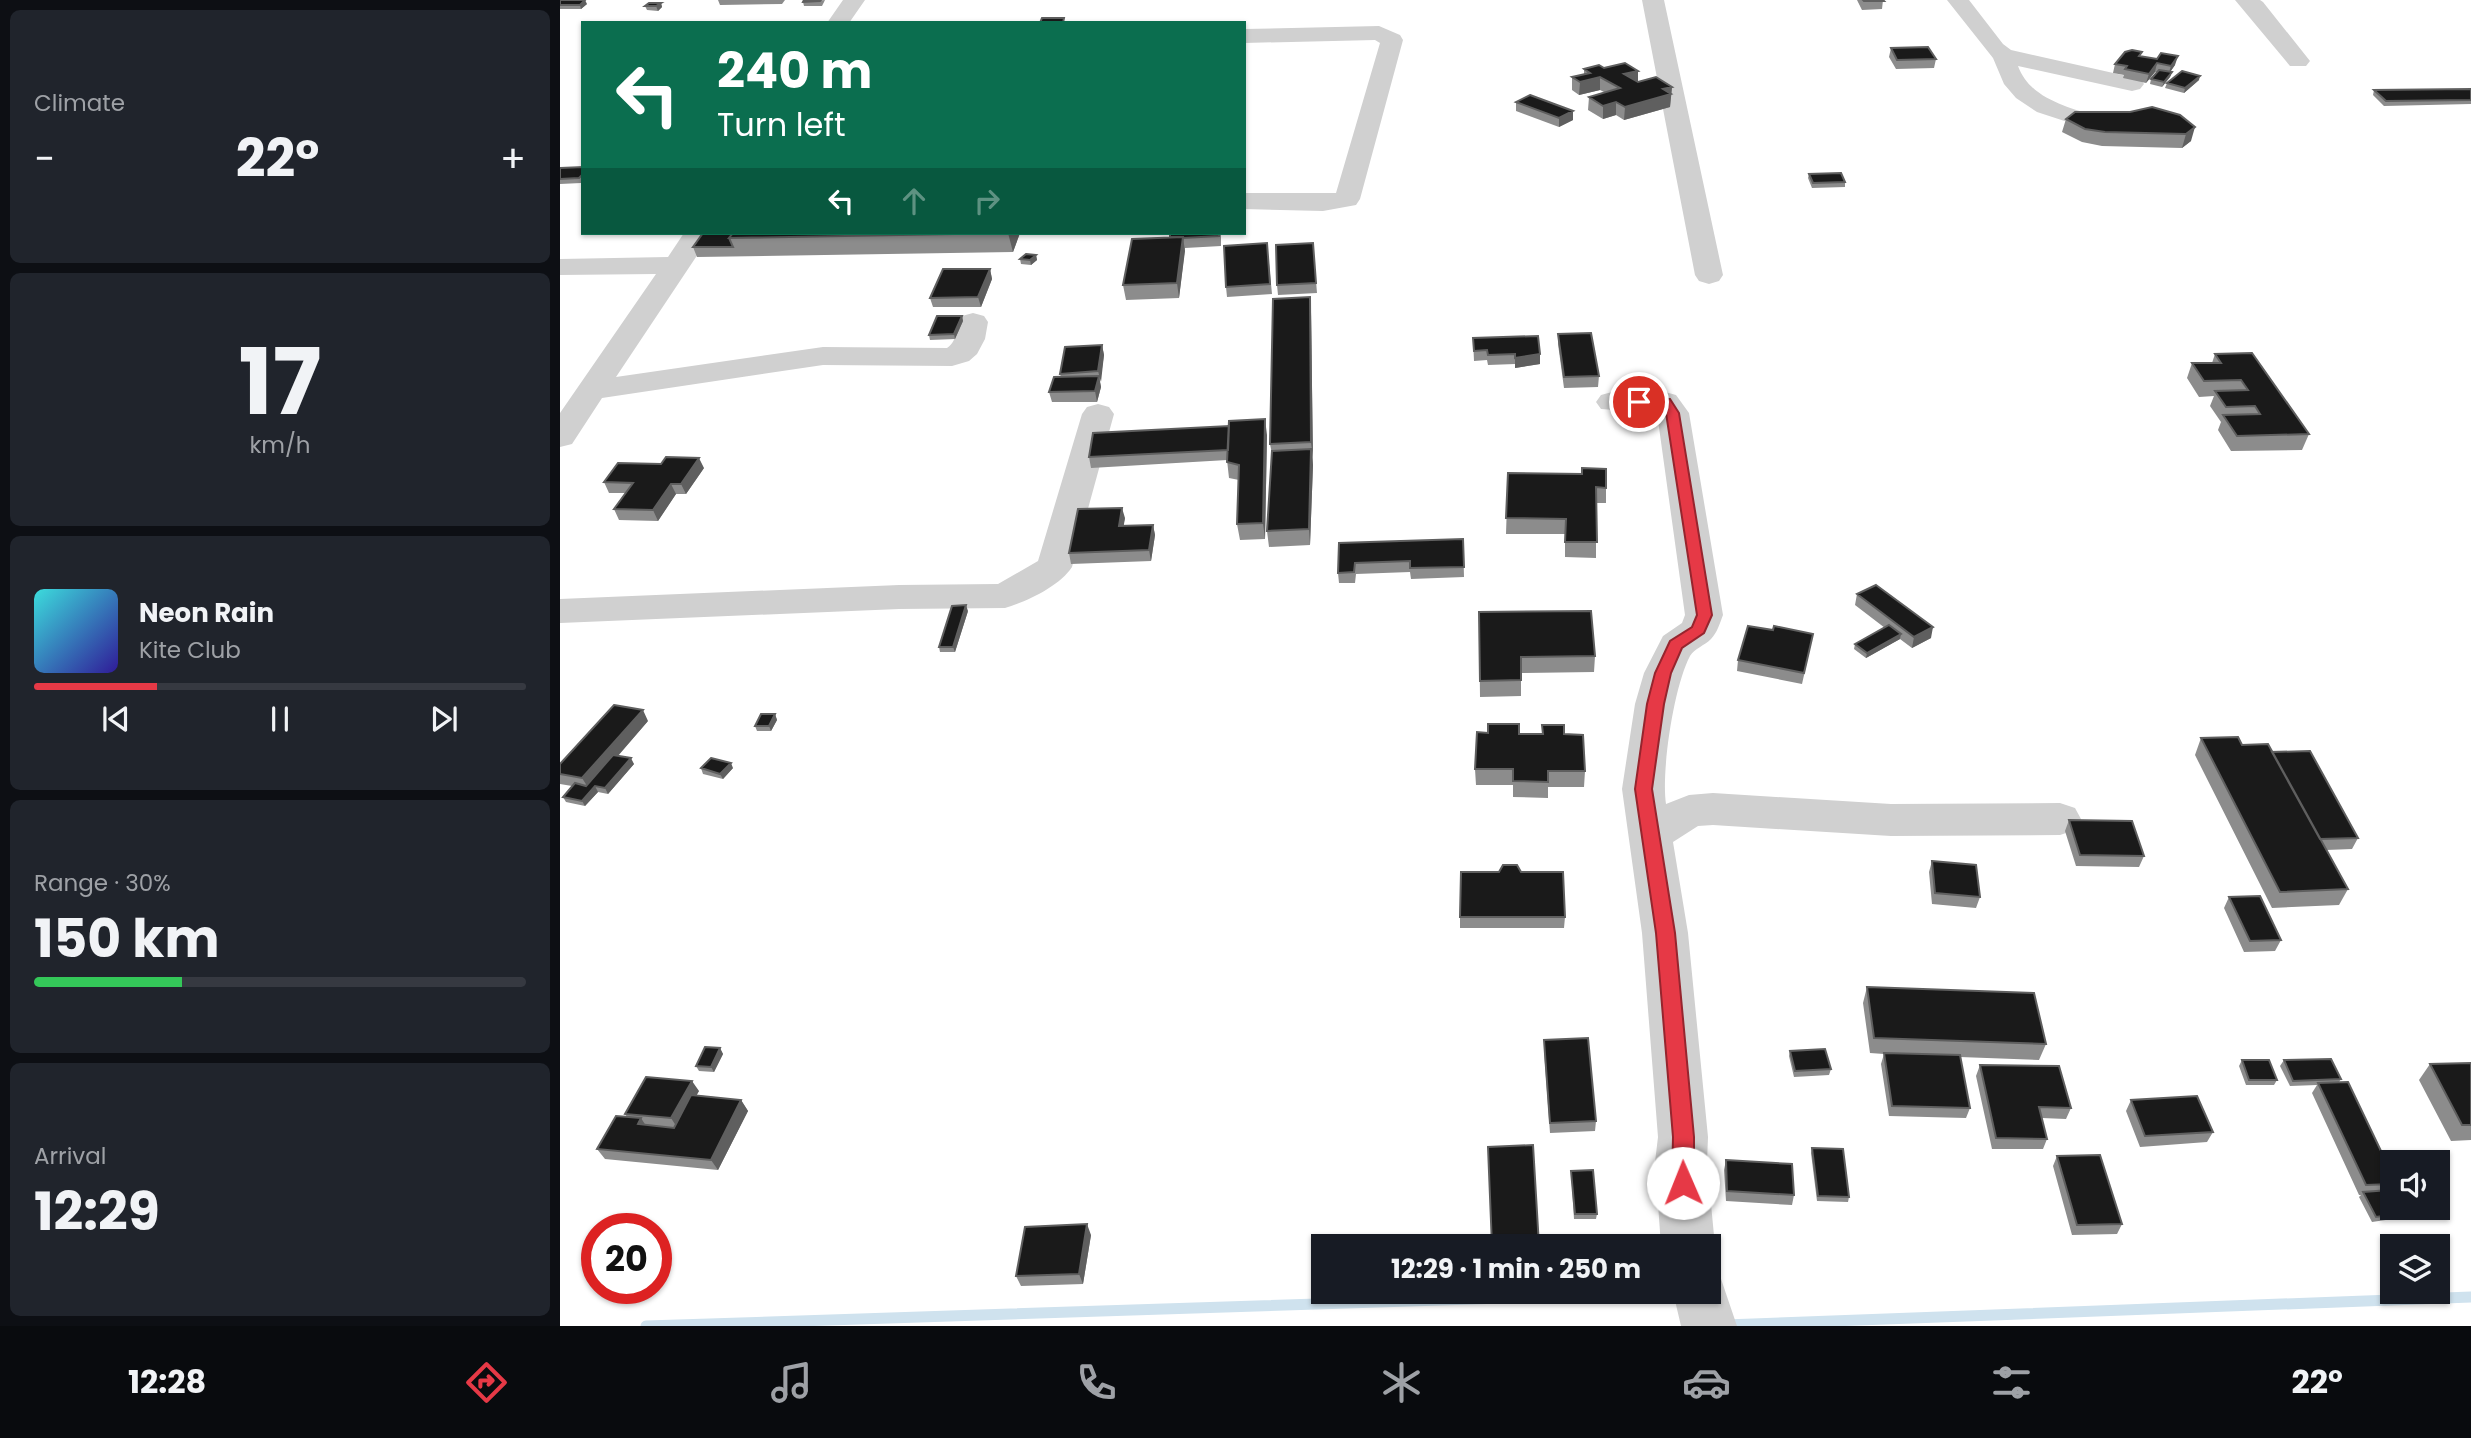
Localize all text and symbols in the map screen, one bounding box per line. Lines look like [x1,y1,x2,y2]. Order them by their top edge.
text: 240 m [717,37,872,105]
icon: left [602,49,693,140]
text: Climate [34,87,125,119]
text: Turn left [717,102,846,147]
text: 22° [236,122,319,195]
text: − [34,132,55,185]
text: + [500,132,526,185]
icon: left [822,182,860,220]
icon: ahead [895,182,933,220]
icon: right [968,182,1006,220]
text: 17 [239,318,321,446]
pin [1609,372,1669,432]
icon: arrive [1620,383,1658,421]
text: km/h [249,429,311,461]
text: Neon Rain [139,595,274,631]
text: Kite Club [139,634,241,666]
icon: previous [97,700,135,738]
icon: pause [261,700,299,738]
icon: next [425,700,463,738]
text: Range · 30% [34,867,171,899]
text: 150 km [34,902,219,975]
text: Arrival [34,1140,106,1172]
position arrow [1646,1146,1720,1220]
map controls [2380,1150,2450,1304]
button: sound [2380,1150,2450,1220]
text: 12:29 [34,1175,160,1248]
speed limit sign: 20 [581,1213,672,1304]
button: layers [2380,1234,2450,1304]
text: 12:29 · 1 min · 250 m [1391,1251,1641,1287]
icon: directions [462,1358,511,1407]
icon: music [767,1358,816,1407]
icon: phone [1072,1358,1121,1407]
icon: climate [1377,1358,1426,1407]
icon: car [1682,1358,1731,1407]
icon: filters [1987,1358,2036,1407]
text: 12:28 [128,1359,206,1404]
text: 22° [2292,1359,2343,1404]

